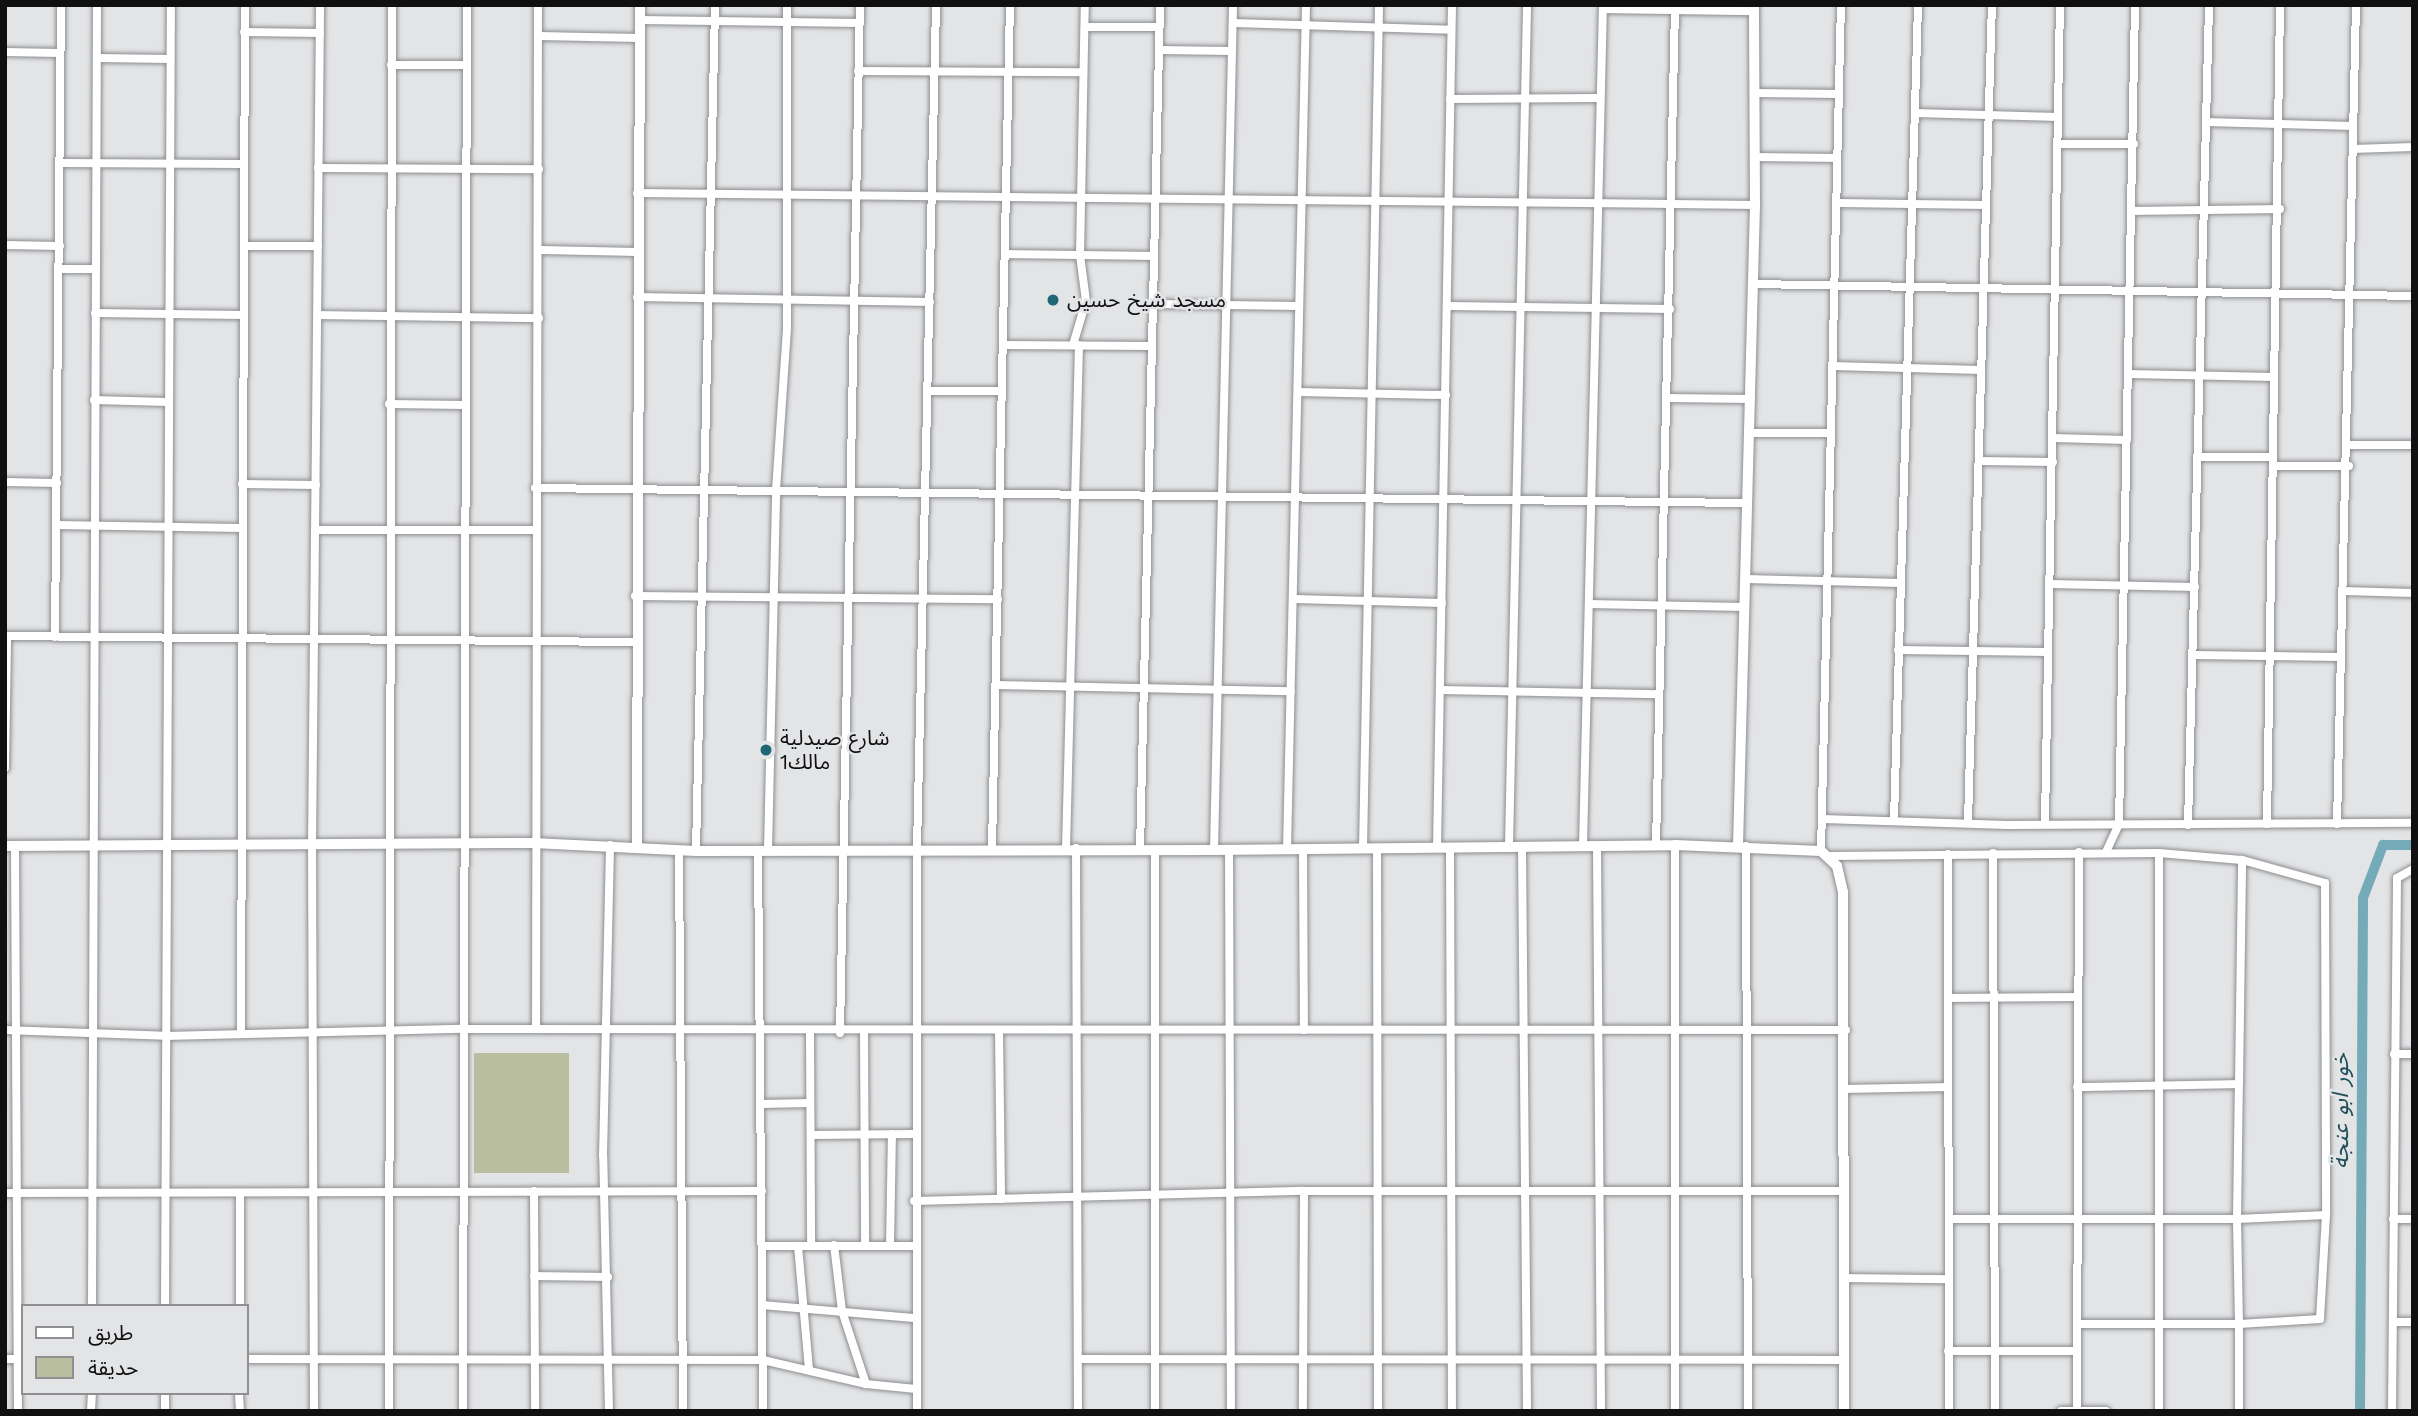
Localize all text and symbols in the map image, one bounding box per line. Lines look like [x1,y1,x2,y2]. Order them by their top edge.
place label: مسجد شيخ حسين [1067,287,1226,313]
marker: مسجد شيخ حسين [1045,292,1061,308]
place label: شارع صيدلية مالك1 [780,725,890,775]
marker: شارع صيدلية مالك1 [758,742,774,758]
water label: خور ابو عنجة [2327,1053,2355,1169]
legend [21,1304,248,1395]
text: طريق [88,1320,133,1345]
text: حديقة [88,1355,138,1380]

